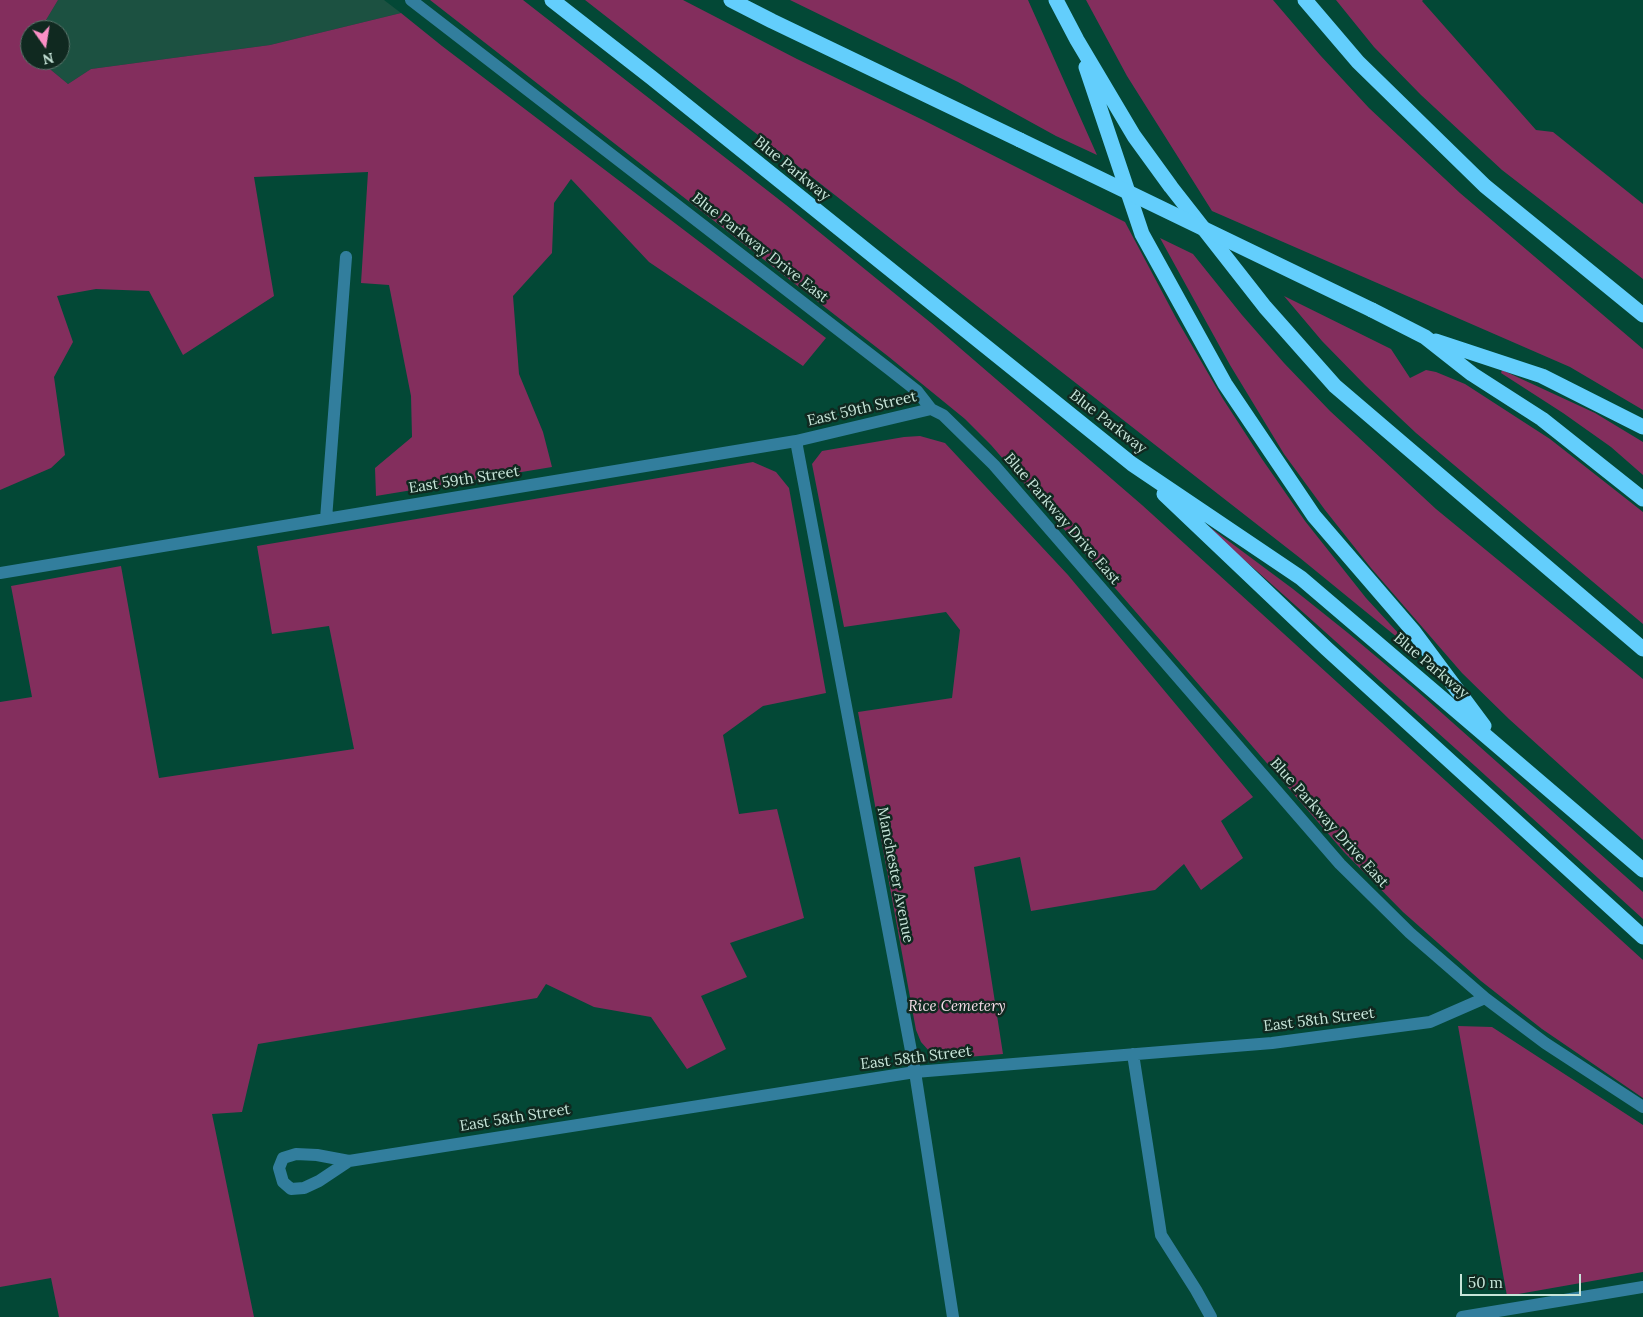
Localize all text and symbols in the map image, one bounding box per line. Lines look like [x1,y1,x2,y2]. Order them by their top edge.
north arrow [20,20,70,70]
text: N [41,49,55,69]
street label: Blue Parkway [750,133,834,205]
street label: Blue Parkway Drive East [688,189,832,307]
street label: Blue Parkway [1066,386,1150,458]
street label: East 59th Street [805,388,919,430]
street label: Blue Parkway Drive East [1000,450,1124,588]
street label: East 59th Street [407,462,521,498]
street label: Blue Parkway [1390,629,1472,703]
street label: Blue Parkway Drive East [1266,755,1392,891]
street label: Manchester Avenue [873,806,917,944]
park label: Rice Cemetery [908,998,1006,1016]
street label: East 58th Street [1263,1004,1375,1036]
street label: East 58th Street [860,1042,972,1074]
street label: East 58th Street [458,1100,572,1136]
scale bar [1463,1264,1584,1296]
text: 50 m [1468,1273,1503,1292]

